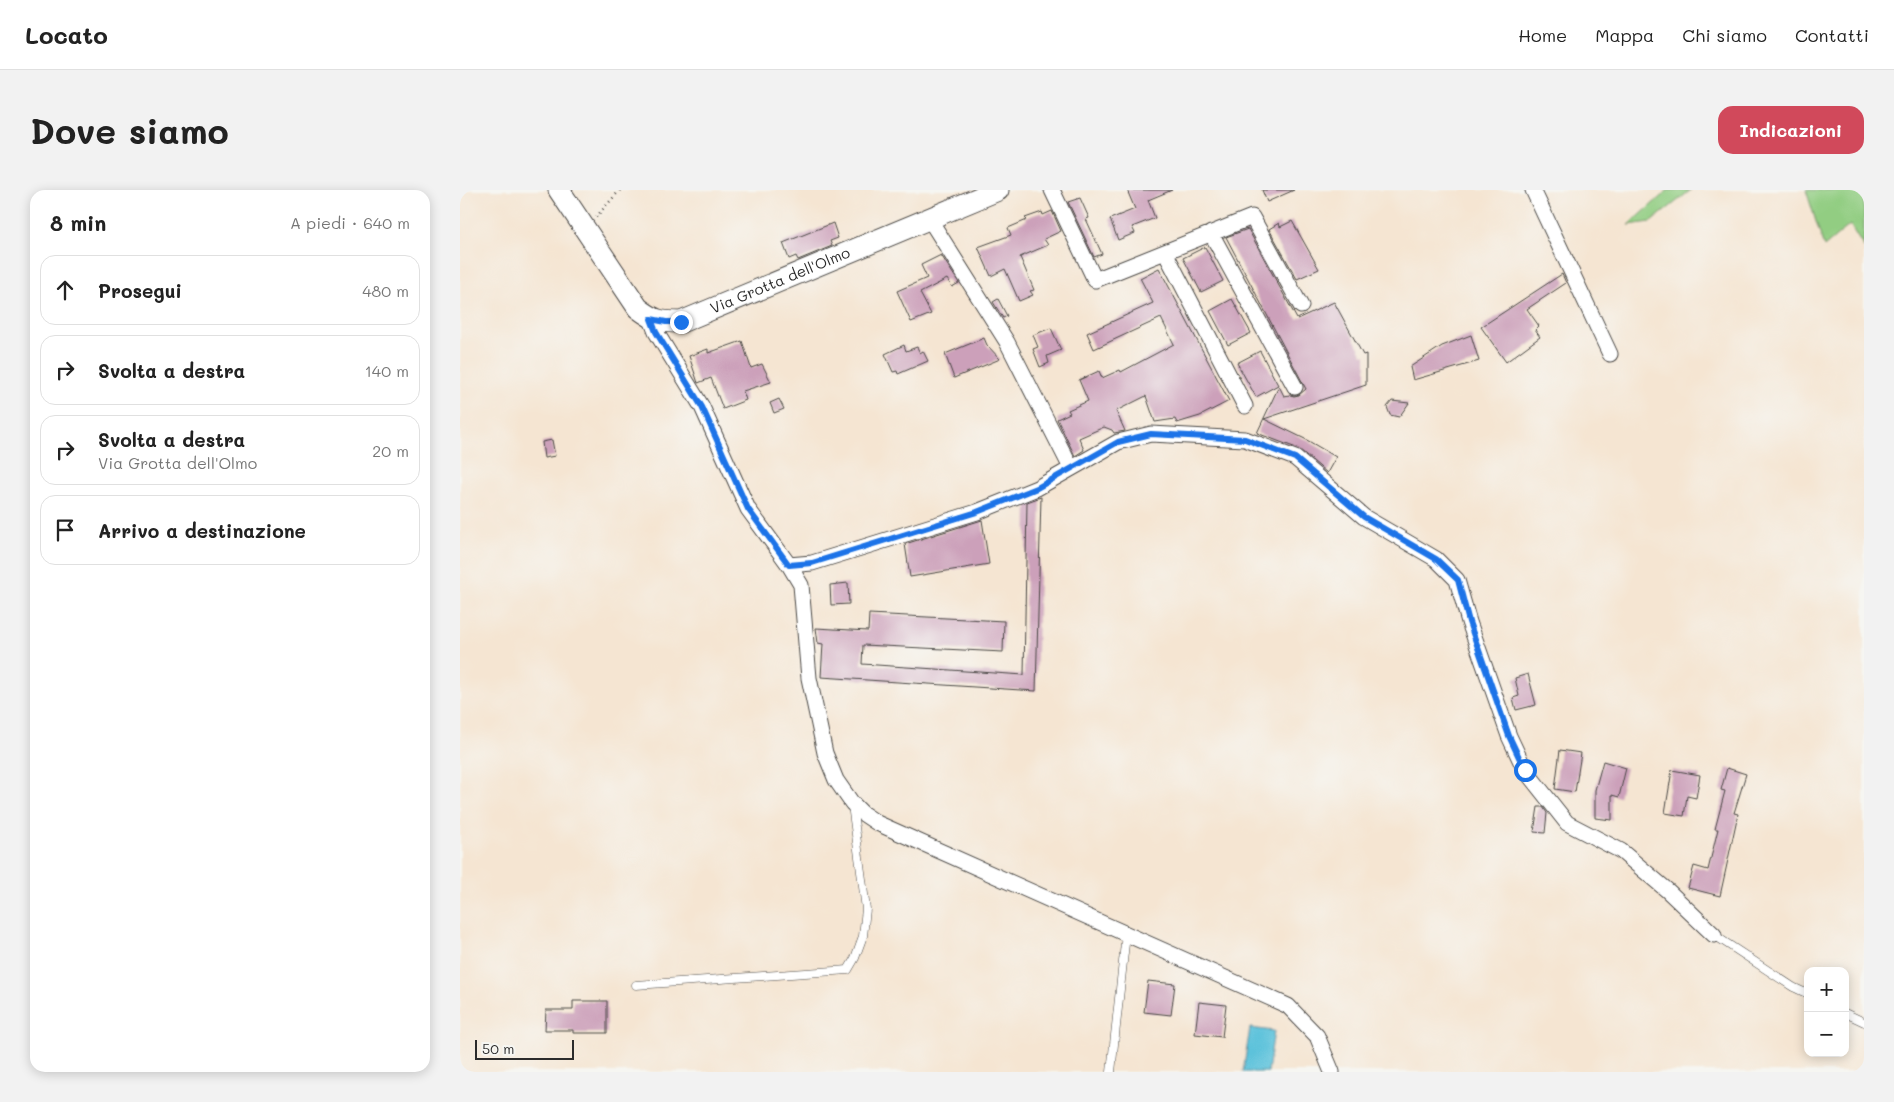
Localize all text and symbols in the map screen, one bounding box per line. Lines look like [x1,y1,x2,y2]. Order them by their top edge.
text: Locato [25,19,108,50]
text: Home [1518,23,1567,47]
text: Mappa [1595,23,1654,47]
text: Chi siamo [1682,23,1767,47]
text: Contatti [1795,23,1869,47]
button: Indicazioni [1718,106,1864,154]
text: Dove siamo [30,107,229,153]
text: 8 min [50,209,106,236]
text: A piedi · 640 m [290,212,410,233]
street label: Via Grotta dell'Olmo [707,242,853,318]
icon: ahead [51,276,79,304]
text: Prosegui [98,278,182,303]
text: 480 m [362,280,409,301]
route end [670,311,693,334]
icon: right [51,356,79,384]
text: Svolta a destra [98,358,245,383]
text: 140 m [365,360,409,381]
text: Svolta a destra [98,427,245,452]
icon: right [51,436,79,464]
text: 20 m [372,440,409,461]
text: Via Grotta dell'Olmo [98,452,257,473]
icon: arrive [51,516,79,544]
text: Arrivo a destinazione [98,518,306,543]
route start [1514,759,1537,782]
map controls [1804,967,1849,1057]
button: + [1804,967,1849,1012]
button: − [1804,1012,1849,1057]
scale bar [475,1037,574,1060]
text: 50 m [482,1039,514,1058]

